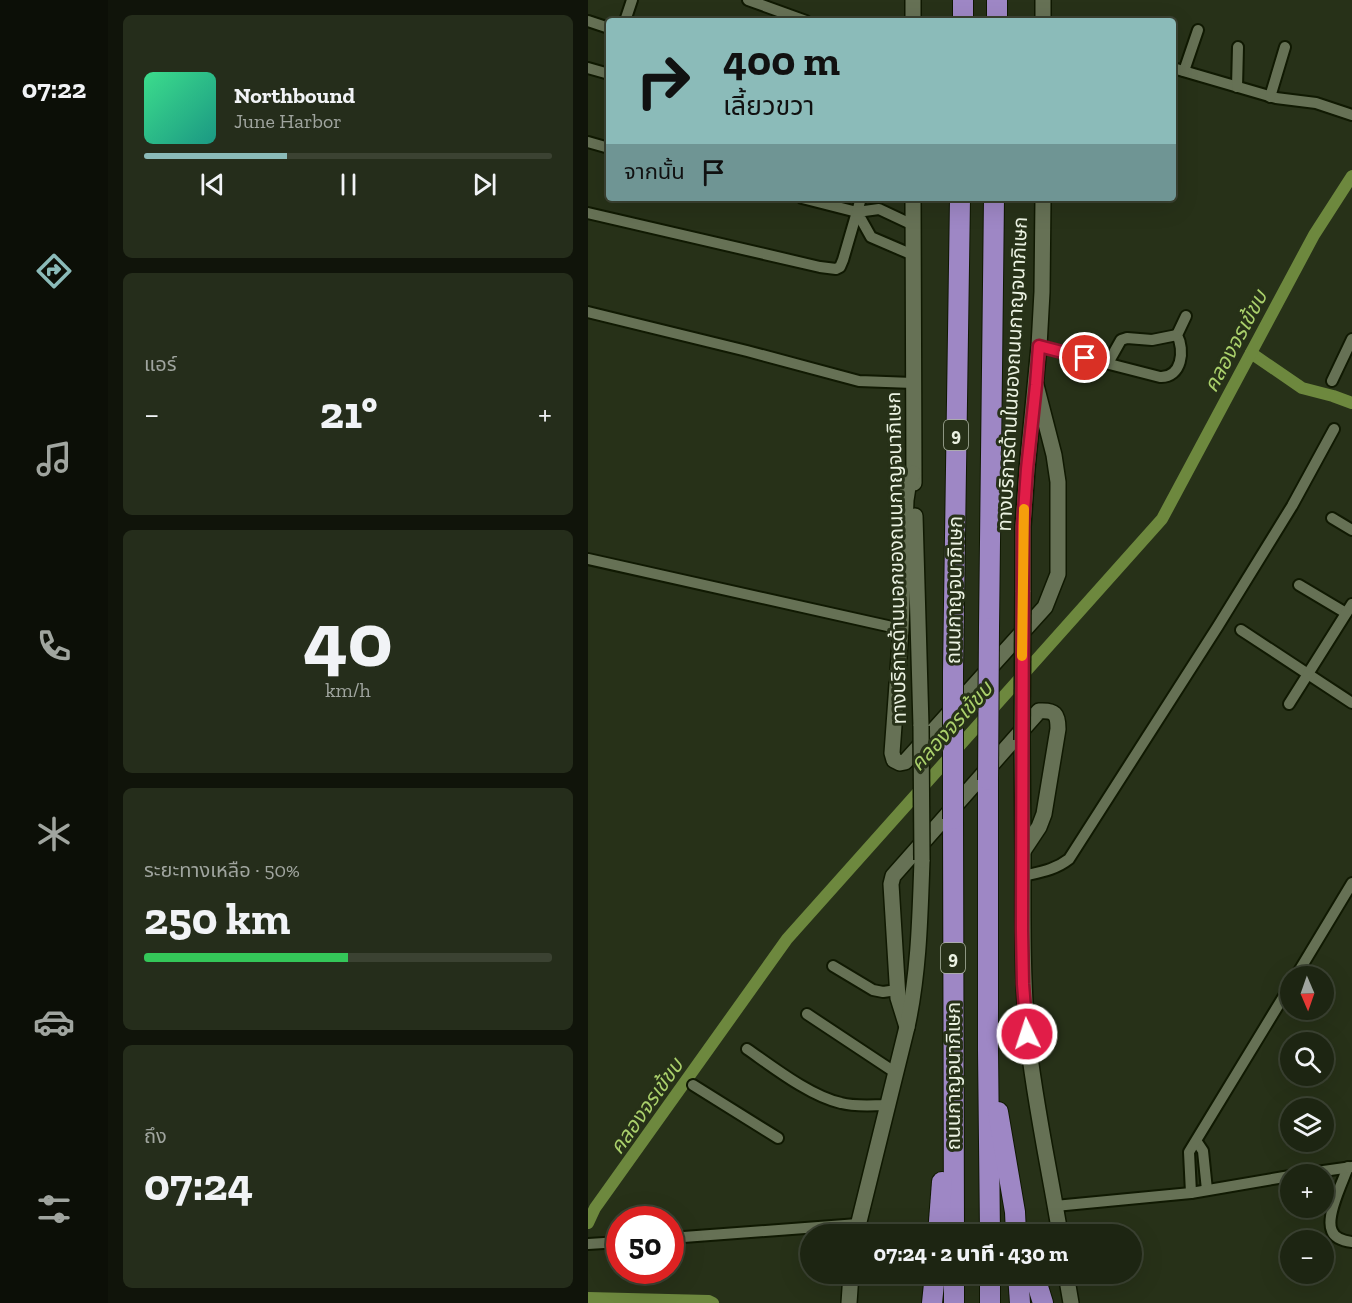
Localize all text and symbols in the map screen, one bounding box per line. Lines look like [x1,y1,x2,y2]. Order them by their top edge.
text: 400 m [723,35,840,86]
icon: right [624,42,702,120]
text: 07:22 [22,73,86,105]
text: Northbound [234,82,355,109]
text: เลี้ยวขวา [723,90,814,122]
text: June Harbor [234,109,342,133]
icon: arrive [697,156,730,189]
text: จากนั้น [624,158,685,185]
icon: previous [196,168,229,201]
icon: pause [332,168,365,201]
icon: next [468,168,501,201]
street label: ทางบริการด้านในของถนนกาญจนาภิเษก [992,216,1032,532]
icon: directions [33,250,75,292]
water label: คลองจรเข้ขบ [1198,285,1273,396]
pin [1059,332,1110,383]
icon: arrive [1068,341,1101,374]
text: แอร์ [144,352,176,376]
text: 21° [320,386,378,440]
street label: ทางบริการด้านนอกของถนนกาญจนาภิเษก [881,391,911,725]
text: − [144,394,159,433]
text: + [538,394,552,433]
road number: 9 [944,420,968,450]
icon: music [33,438,75,480]
street label: ถนนกาญจนาภิเษก [941,516,967,664]
text: 40 [303,592,393,686]
icon: phone [33,625,75,667]
water label: คลองจรเข้ขบ [904,675,998,776]
text: km/h [325,678,371,702]
icon: climate [33,813,75,855]
text: ระยะทางเหลือ · 50% [144,858,300,882]
text: 250 km [144,892,290,946]
road number: 9 [941,943,965,973]
north arrow [1280,966,1334,1020]
map controls [1280,966,1334,1284]
icon: car [33,1001,75,1043]
street label: ถนนกาญจนาภิเษก [941,1002,965,1150]
position arrow [995,1002,1059,1066]
button: search [1280,1032,1334,1086]
water label: คลองจรเข้ขบ [604,1052,689,1159]
button: layers [1280,1098,1334,1152]
text: ถึง [144,1124,167,1148]
text: 07:24 [144,1158,253,1212]
button: + [1280,1164,1334,1218]
icon: filters [33,1188,75,1230]
speed limit sign: 50 [606,1206,684,1284]
button: − [1280,1230,1334,1284]
text: 07:24 · 2 นาที · 430 m [874,1240,1068,1267]

